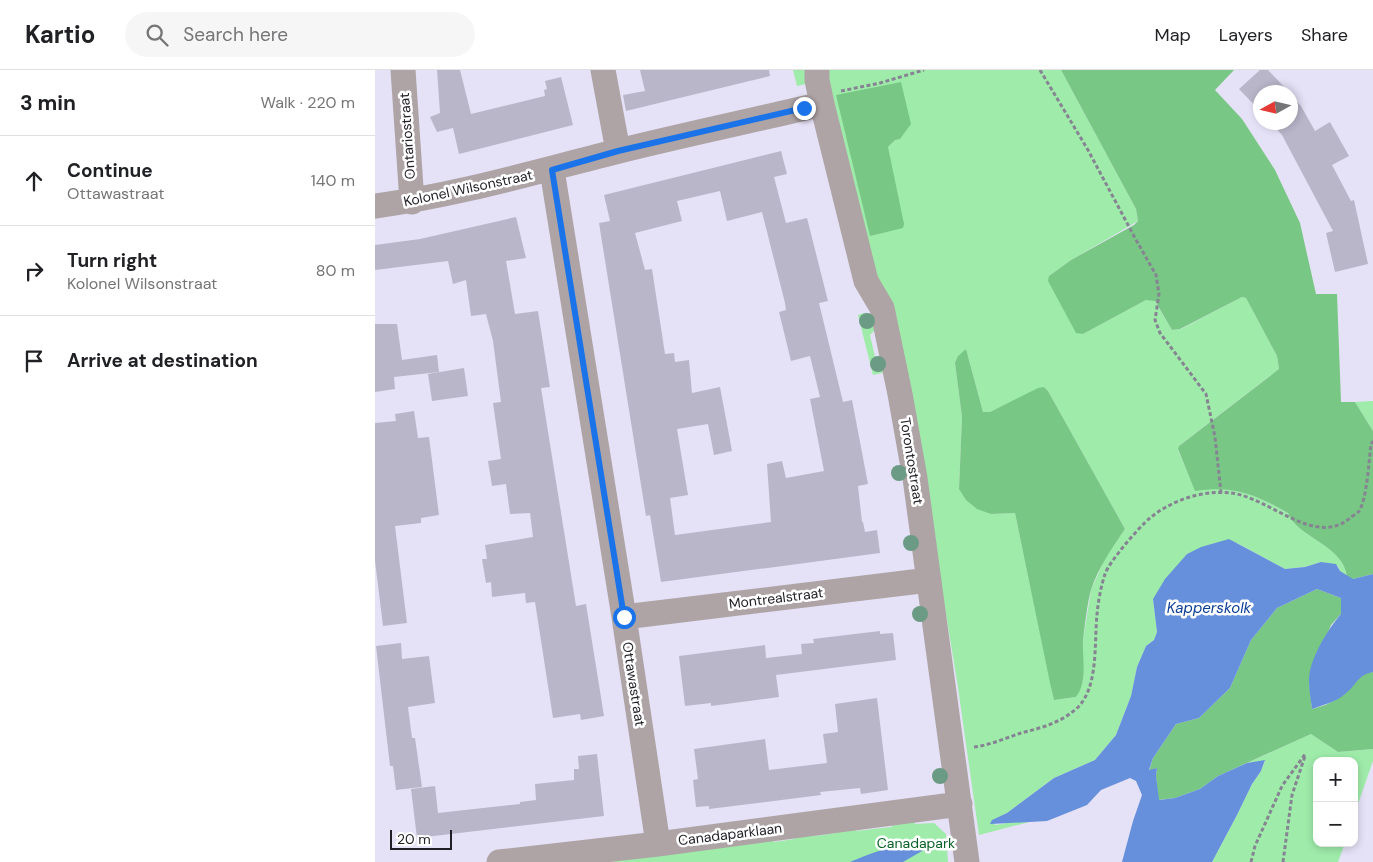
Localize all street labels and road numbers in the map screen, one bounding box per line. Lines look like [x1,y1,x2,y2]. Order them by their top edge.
street label: Ontariostraat [395,92,419,180]
street label: Kolonel Wilsonstraat [402,166,534,210]
street label: Torontostraat [896,416,928,506]
street label: Montrealstraat [728,583,824,613]
street label: Ottawastraat [618,640,650,728]
street label: Canadaparklaan [677,819,783,849]

